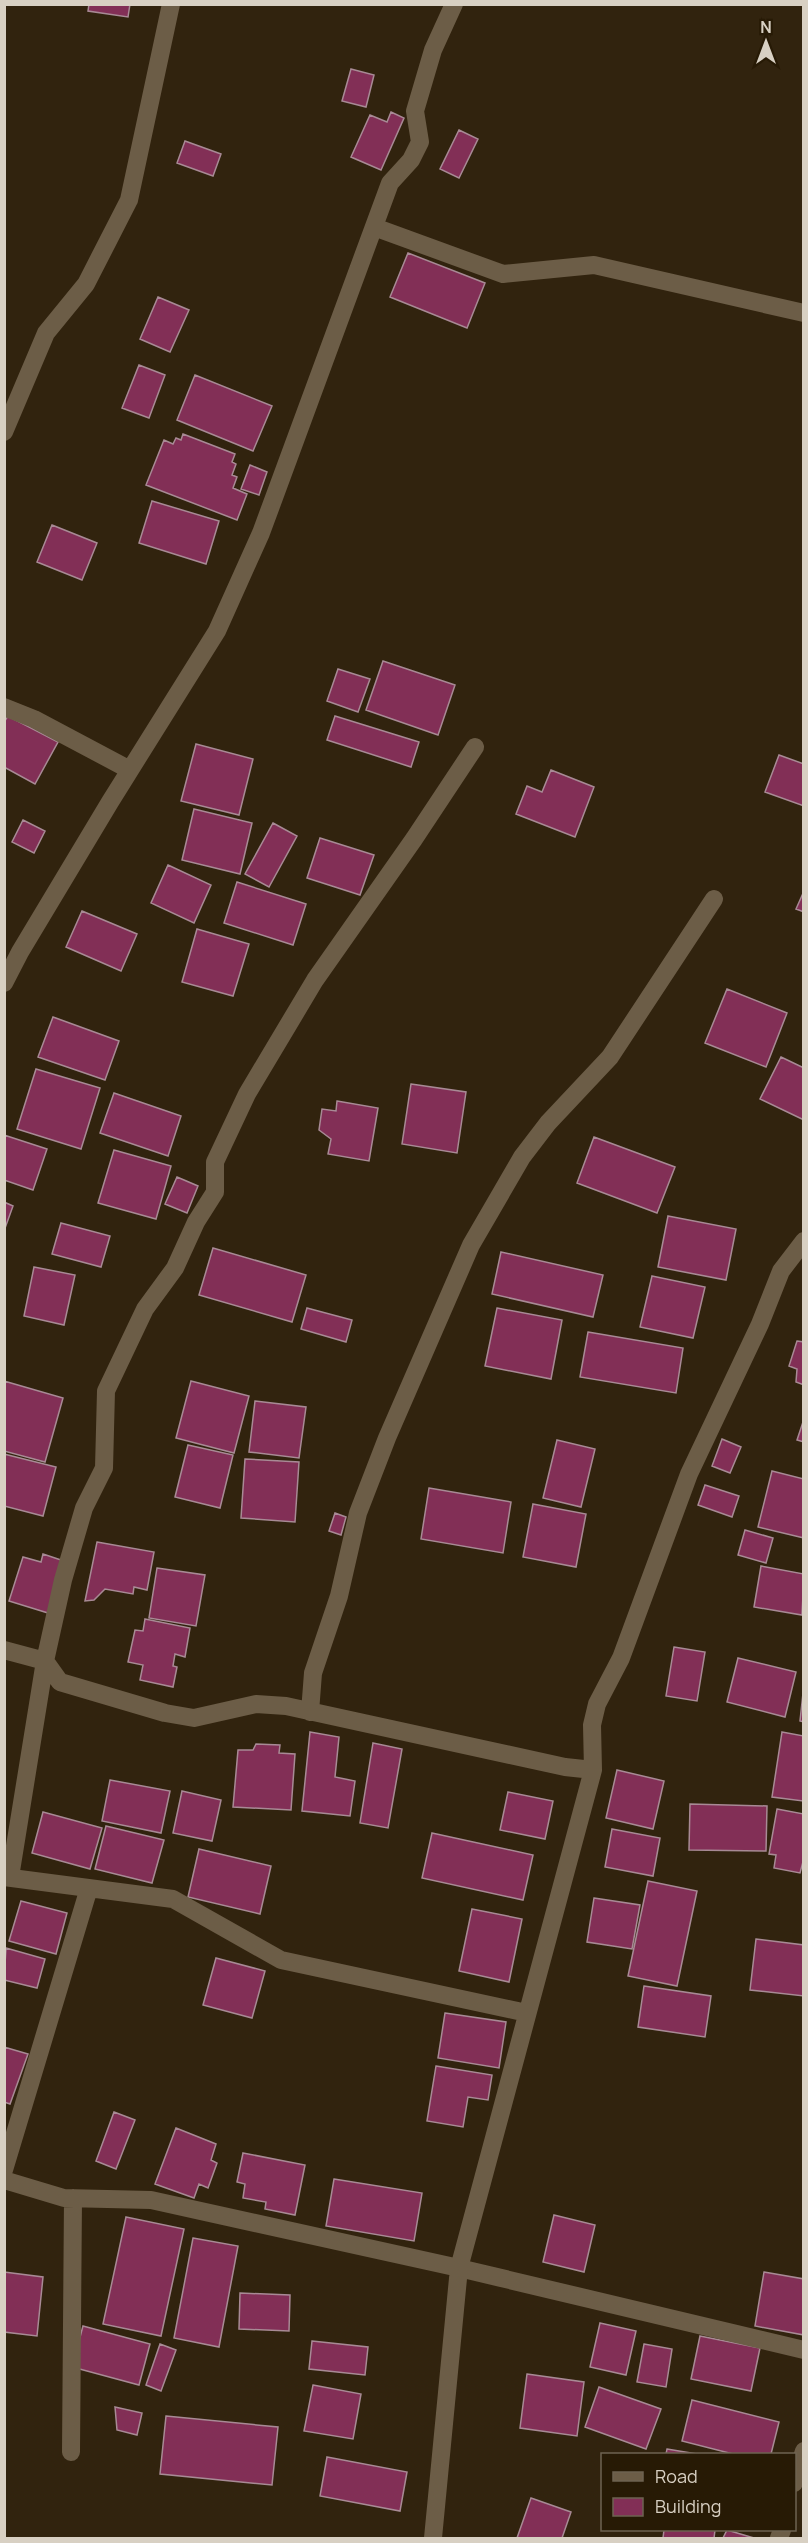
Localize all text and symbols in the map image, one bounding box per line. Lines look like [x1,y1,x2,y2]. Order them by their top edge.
north arrow [736,12,796,72]
text: N [760,16,772,38]
legend [601,2453,796,2531]
text: Road [655,2464,698,2488]
text: Building [655,2494,721,2518]

